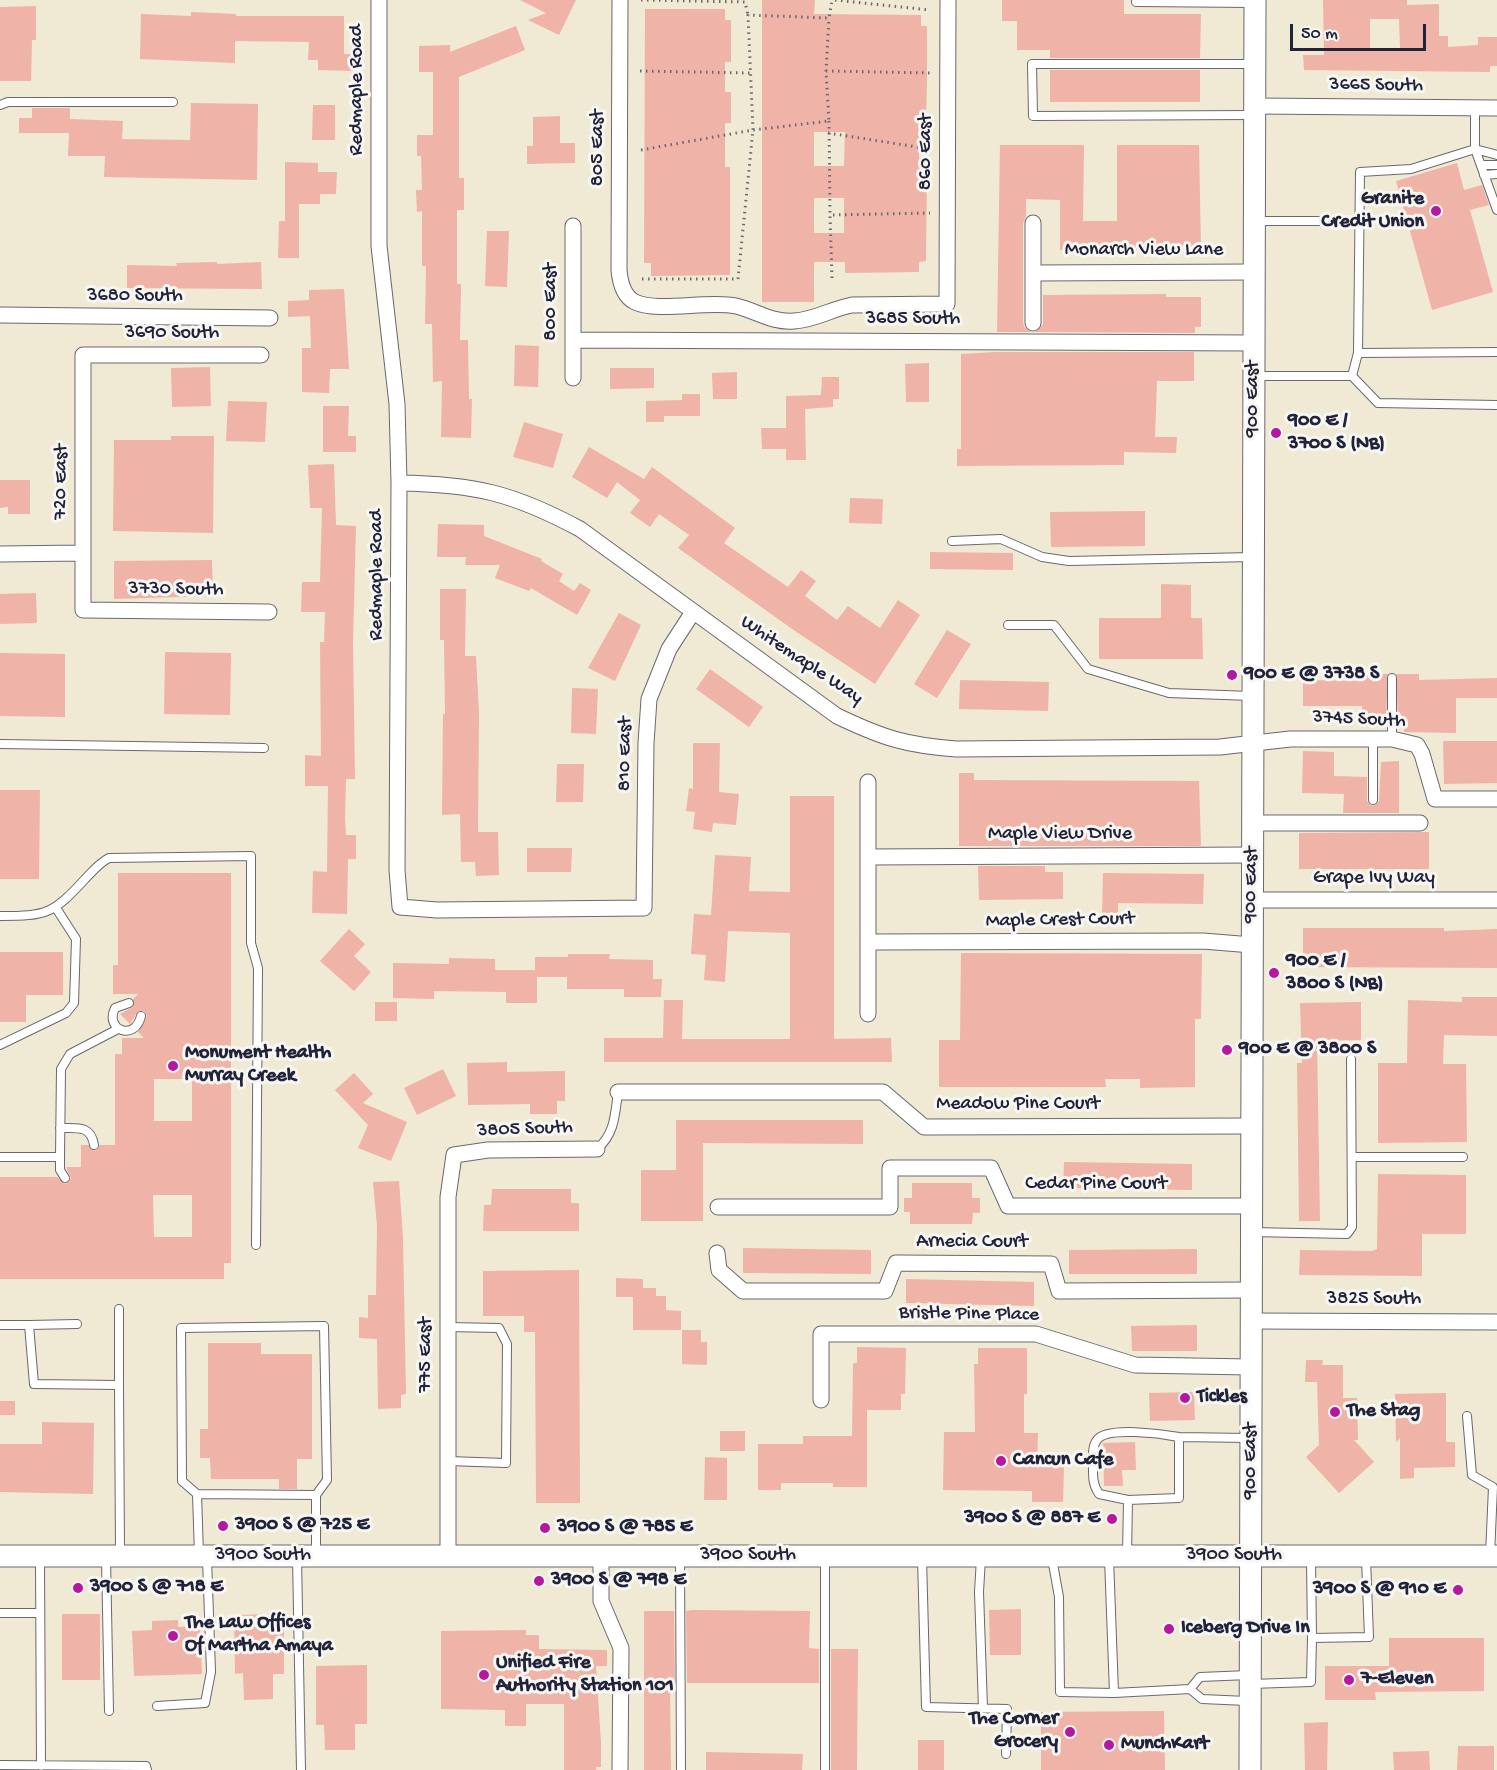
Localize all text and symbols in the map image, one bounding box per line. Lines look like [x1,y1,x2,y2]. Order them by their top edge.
scale bar [1293,12,1430,50]
text: 50 m [1301,24,1338,45]
street label: Redmaple Road [346,25,370,155]
street label: 3665 South [1329,73,1423,99]
street label: 805 East [587,110,611,186]
street label: 860 East [915,114,939,190]
place label: Granite Credit Union [1322,188,1424,235]
marker: Granite Credit Union [1429,204,1443,218]
street label: Monarch View Lane [1065,239,1223,263]
street label: 800 East [540,263,564,341]
street label: 3680 South [87,285,183,309]
street label: 3685 South [866,308,960,332]
street label: 3690 South [125,322,219,346]
street label: 900 East [1242,361,1266,437]
place label: 900 E / 3700 S (NB) [1288,410,1385,457]
marker: 900 E / 3700 S (NB) [1269,426,1283,440]
street label: 720 East [49,444,75,520]
street label: Redmaple Road [366,510,390,640]
street label: 3730 South [128,577,224,603]
street label: Whitemaple Way [735,611,867,711]
place label: 900 E @ 3738 S [1244,663,1379,687]
marker: 900 E @ 3738 S [1225,668,1239,682]
street label: 3745 South [1312,706,1406,734]
street label: 810 East [613,717,639,791]
street label: Maple View Drive [988,823,1132,847]
street label: 900 East [1239,847,1265,923]
street label: Grape Ivy Way [1313,867,1435,891]
street label: Maple Crest Court [985,908,1135,934]
place label: 900 E / 3800 S (NB) [1286,950,1383,997]
marker: 900 E / 3800 S (NB) [1267,966,1281,980]
place label: 900 E @ 3800 S [1239,1038,1376,1062]
place label: Monument Health Murray Creek [185,1042,331,1089]
marker: 900 E @ 3800 S [1220,1043,1234,1057]
marker: Monument Health Murray Creek [166,1059,180,1073]
street label: Meadow Pine Court [936,1093,1100,1117]
street label: 3805 South [477,1116,573,1144]
street label: Cedar Pine Court [1025,1173,1167,1197]
street label: Arnecia Court [916,1231,1028,1255]
street label: 3825 South [1327,1288,1421,1312]
street label: Bristle Pine Place [899,1302,1039,1328]
street label: 775 East [415,1317,439,1393]
place label: Tickles [1197,1386,1247,1410]
marker: Tickles [1178,1391,1192,1405]
place label: The Stag [1347,1400,1420,1424]
marker: The Stag [1328,1405,1342,1419]
street label: 900 East [1240,1423,1264,1499]
place label: Cancun Cafe [1013,1449,1113,1473]
marker: Cancun Cafe [994,1454,1008,1468]
place label: 3900 S @ 887 E [964,1507,1100,1531]
marker: 3900 S @ 887 E [1105,1512,1119,1526]
place label: 3900 S @ 725 E [235,1514,369,1538]
place label: 3900 S @ 785 E [557,1516,692,1540]
marker: 3900 S @ 725 E [216,1519,230,1533]
marker: 3900 S @ 785 E [538,1521,552,1535]
street label: 3900 South [215,1544,311,1568]
street label: 3900 South [700,1544,796,1568]
street label: 3900 South [1186,1544,1282,1568]
place label: 3900 S @ 798 E [551,1569,686,1593]
marker: 3900 S @ 798 E [532,1574,546,1588]
place label: 3900 S @ 718 E [90,1576,223,1600]
place label: 3900 S @ 910 E [1313,1578,1446,1602]
marker: 3900 S @ 718 E [71,1581,85,1595]
marker: 3900 S @ 910 E [1451,1583,1465,1597]
place label: The Law Offices Of Martha Amaya [185,1612,333,1659]
place label: Iceberg Drive In [1181,1617,1310,1641]
marker: Iceberg Drive In [1162,1622,1176,1636]
marker: The Law Offices Of Martha Amaya [166,1629,180,1643]
place label: Unified Fire Authority Station 101 [496,1652,674,1699]
marker: Unified Fire Authority Station 101 [477,1668,491,1682]
place label: 7-Eleven [1361,1668,1434,1692]
marker: 7-Eleven [1342,1673,1356,1687]
place label: The Corner Grocery [969,1708,1058,1755]
marker: The Corner Grocery [1063,1725,1077,1739]
place label: MunchKart [1121,1733,1209,1757]
marker: MunchKart [1102,1738,1116,1752]

